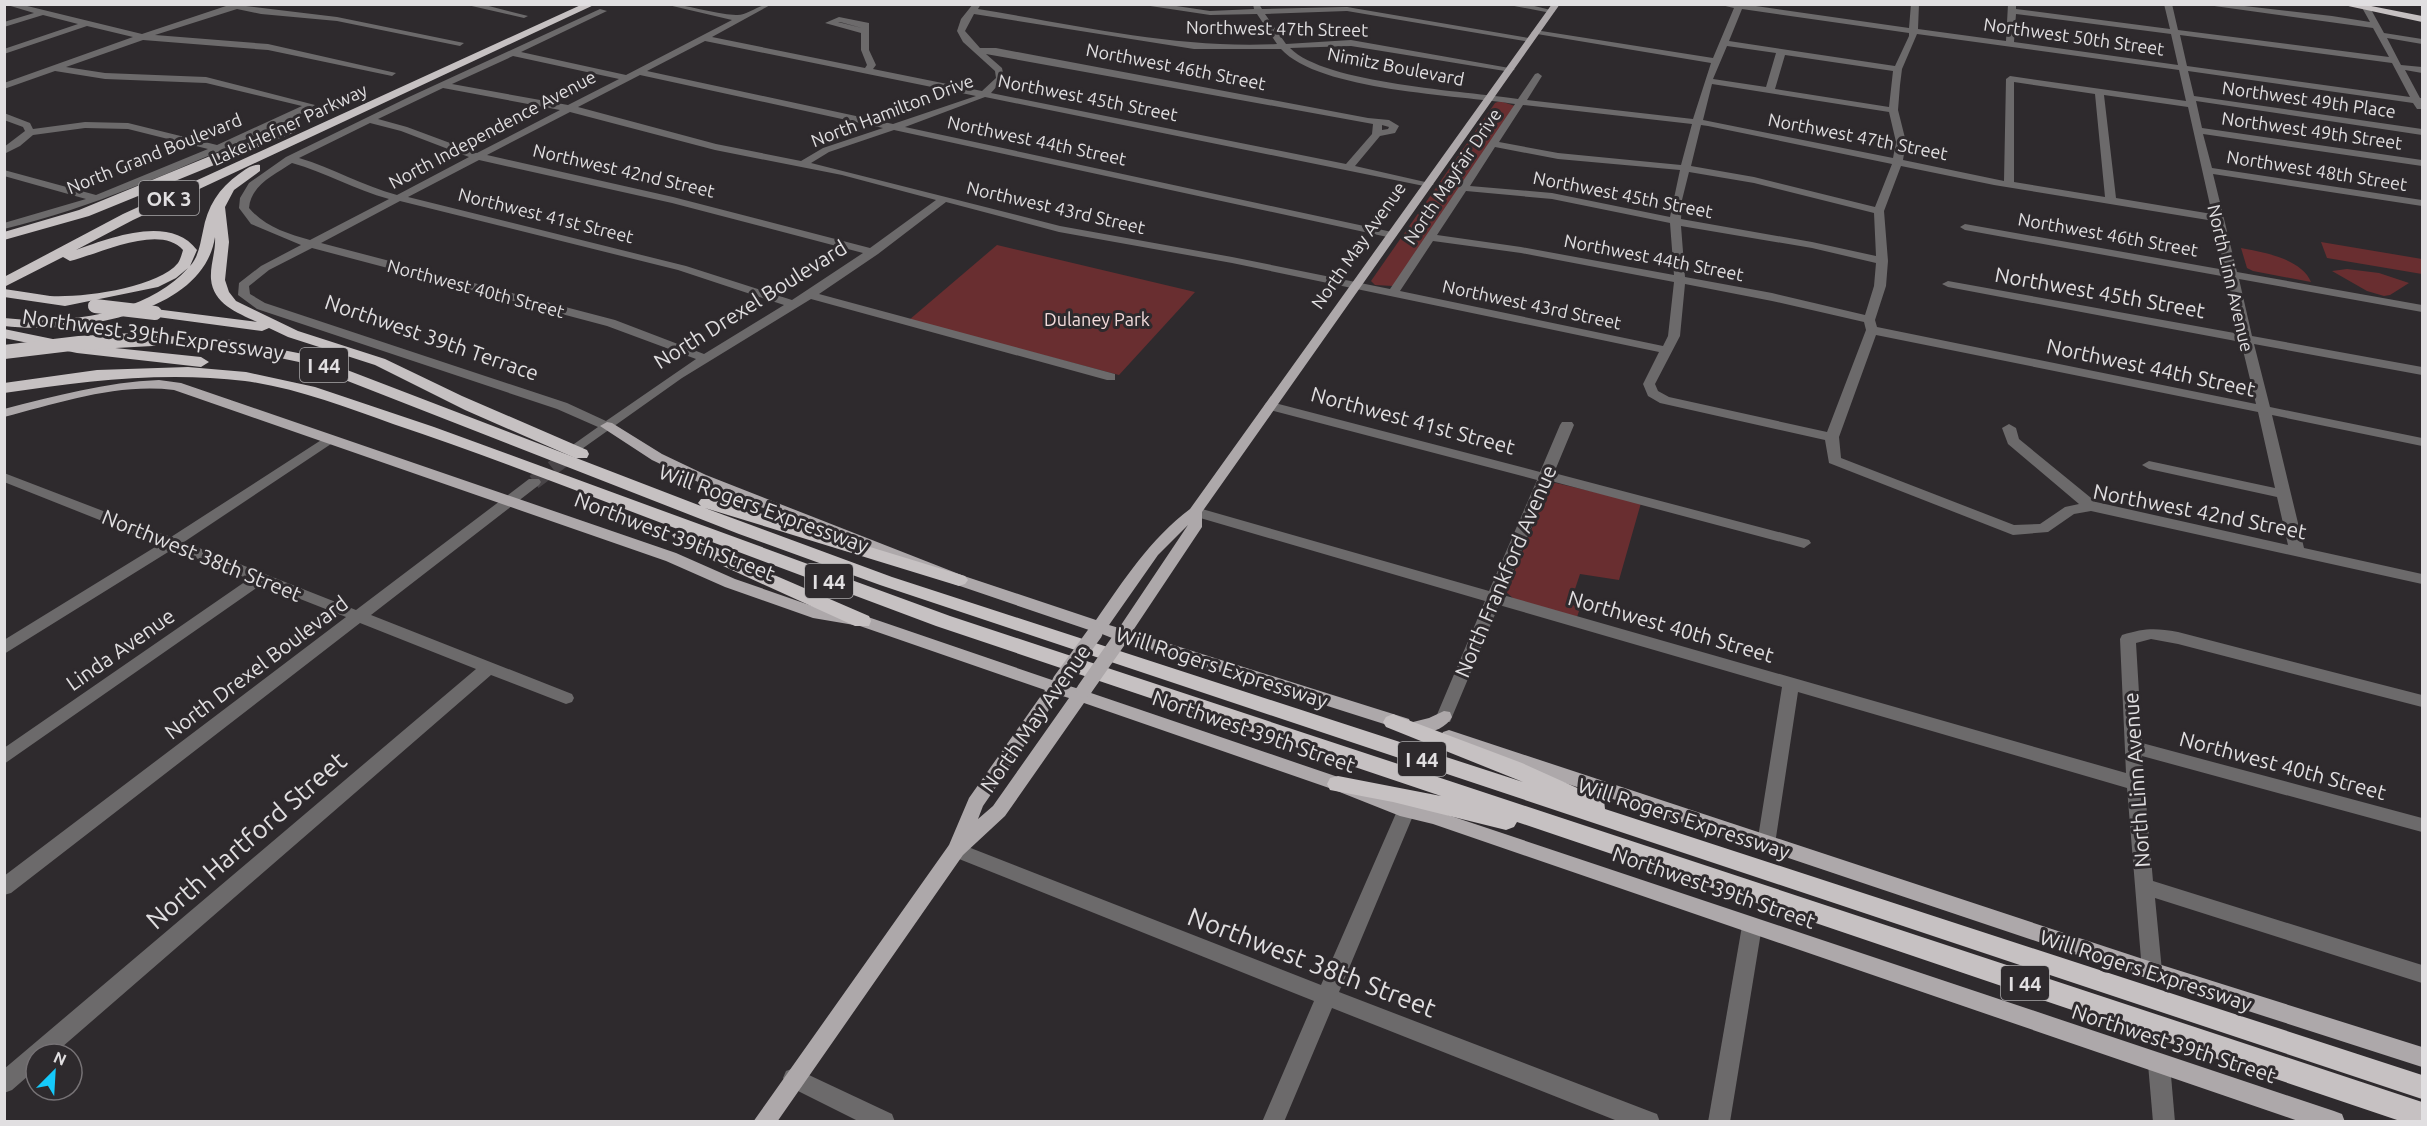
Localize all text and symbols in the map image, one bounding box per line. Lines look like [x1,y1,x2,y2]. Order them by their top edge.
street label: Northwest 50th Street [1982,13,2166,59]
street label: Northwest 47th Street [1186,16,1368,40]
street label: Northwest 46th Street [1085,39,1267,93]
street label: Nimitz Boulevard [1326,43,1466,89]
street label: North Independence Avenue [385,66,599,192]
street label: North Hamilton Drive [808,70,976,150]
street label: Northwest 45th Street [997,70,1179,124]
street label: Northwest 49th Place [2221,77,2397,121]
street label: Lake Hefner Parkway [208,79,370,169]
street label: North Mayfair Drive [1399,104,1505,248]
street label: Northwest 49th Street [2220,107,2404,153]
street label: North Grand Boulevard [64,109,244,197]
street label: Northwest 47th Street [1767,109,1949,163]
street label: Northwest 44th Street [946,111,1128,169]
street label: Northwest 42nd Street [531,139,717,201]
street label: Northwest 48th Street [2225,146,2409,194]
street label: Northwest 45th Street [1532,167,1714,221]
street label: Northwest 43rd Street [965,177,1147,237]
street label: North May Avenue [1307,178,1409,312]
road number: OK 3 [139,181,199,215]
street label: Northwest 41st Street [456,184,636,246]
street label: North Linn Avenue [2204,202,2258,354]
street label: Northwest 46th Street [2016,208,2200,260]
street label: Northwest 44th Street [1563,230,1745,284]
street label: North Drexel Boulevard [649,235,851,373]
street label: Northwest 40th Street [385,255,567,321]
street label: Northwest 45th Street [1993,262,2207,322]
street label: Northwest 43rd Street [1441,275,1623,333]
street label: Northwest 39th Terrace [322,289,542,385]
street label: Northwest 39th Expressway [21,304,285,364]
park label: Dulaney Park [1044,309,1150,329]
street label: Northwest 44th Street [2044,333,2258,401]
road number: I 44 [300,348,348,382]
street label: Northwest 41st Street [1308,381,1518,459]
street label: Will Rogers Expressway [656,459,872,557]
street label: North Frankford Avenue [1449,461,1561,681]
street label: Northwest 42nd Street [2091,479,2309,543]
street label: Northwest 39th Street [571,487,779,585]
street label: Northwest 38th Street [99,504,305,606]
road number: I 44 [805,564,853,598]
street label: Northwest 40th Street [1565,585,1777,667]
street label: North Drexel Boulevard [160,590,352,744]
street label: Linda Avenue [61,603,179,695]
street label: Will Rogers Expressway [1113,621,1331,713]
street label: North May Avenue [975,639,1095,797]
street label: Northwest 39th Street [1149,685,1359,777]
street label: North Linn Avenue [2118,692,2154,868]
street label: Northwest 40th Street [2177,726,2389,804]
road number: I 44 [1398,742,1446,776]
street label: North Hartford Street [140,745,352,935]
street label: Will Rogers Expressway [1575,772,1793,864]
street label: Northwest 39th Street [1609,841,1819,933]
street label: Northwest 38th Street [1184,901,1440,1023]
street label: Will Rogers Expressway [2037,924,2255,1016]
road number: I 44 [2001,966,2049,1000]
street label: Northwest 39th Street [2069,999,2279,1087]
north arrow [24,1042,84,1102]
text: N [51,1048,69,1069]

